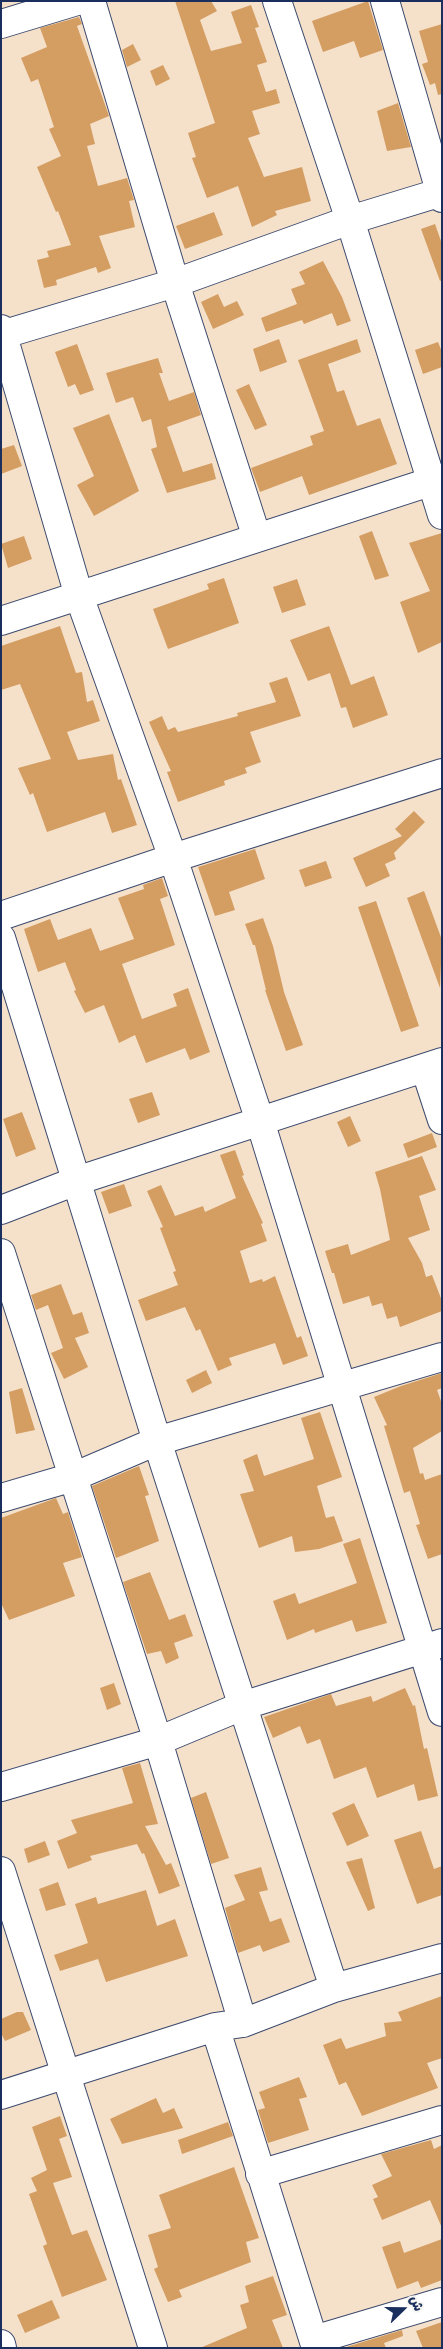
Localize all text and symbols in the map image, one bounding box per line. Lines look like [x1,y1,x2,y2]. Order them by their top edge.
north arrow [378,2284,428,2334]
text: ش [406,2292,429,2314]

